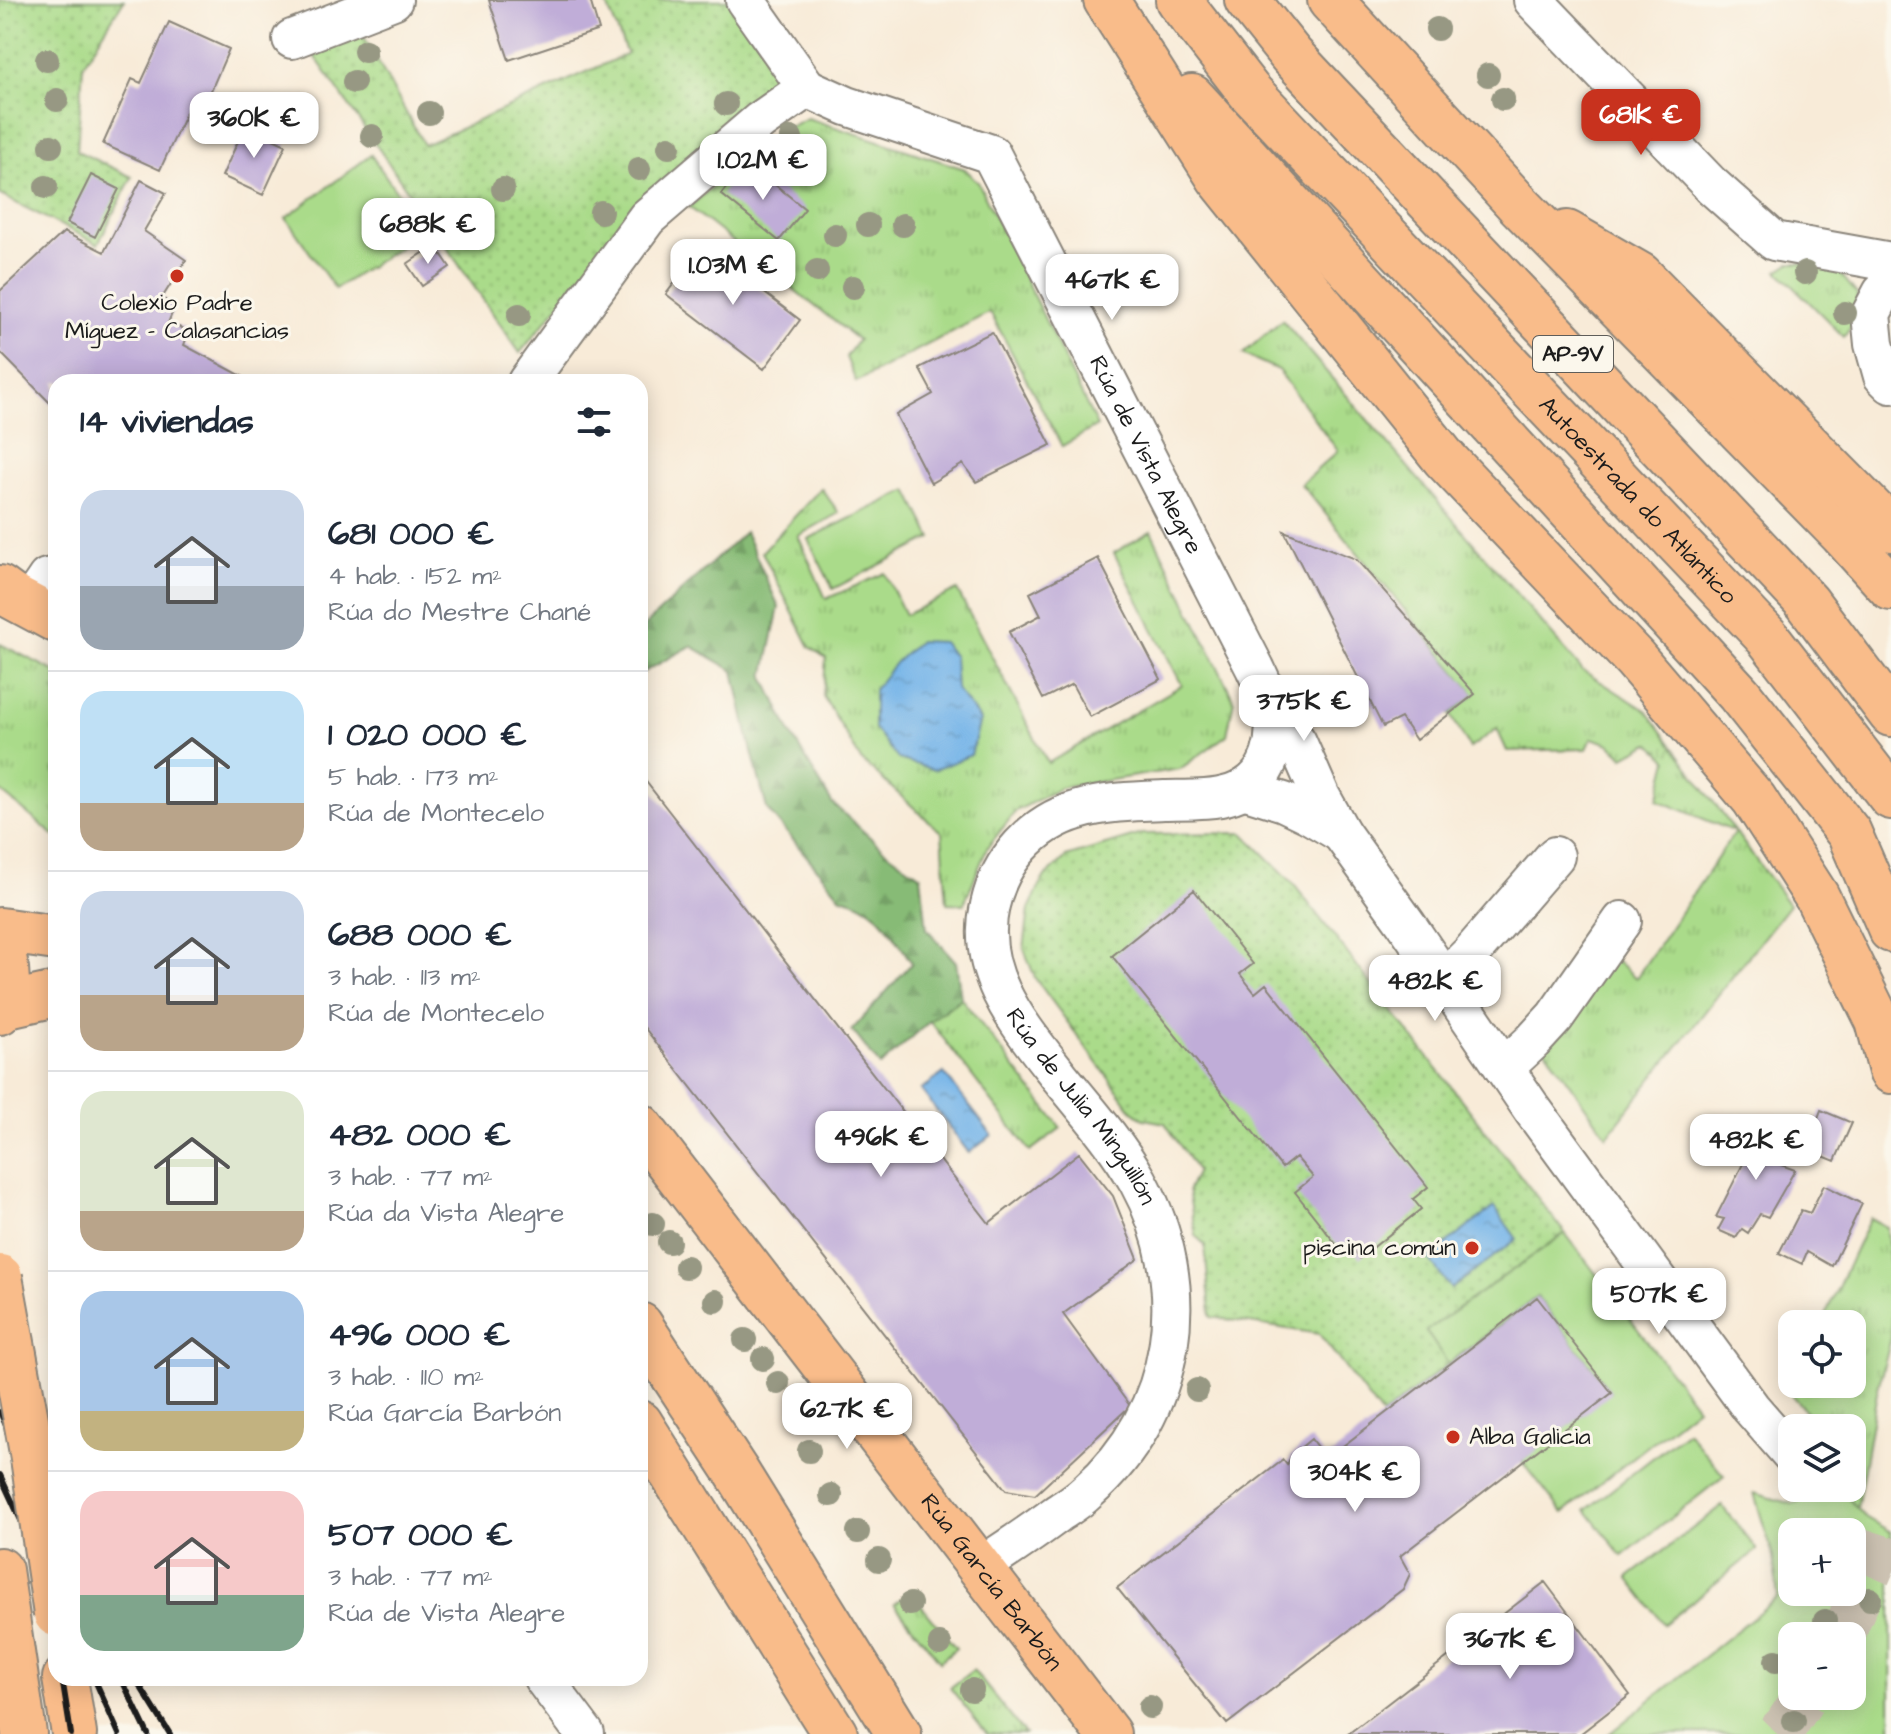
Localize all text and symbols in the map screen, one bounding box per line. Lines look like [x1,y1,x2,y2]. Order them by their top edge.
pin: 681K € [1576,89,1706,157]
pin: 360K € [189,92,319,160]
text: 681K € [1599,97,1683,133]
text: 360K € [208,100,300,136]
pin: 1.02M € [689,134,837,202]
text: 1.02M € [718,142,808,178]
pin: 688K € [363,198,493,266]
text: 688K € [380,206,476,242]
pin: 1.03M € [659,239,807,307]
text: 1.03M € [688,247,778,283]
pin: 467K € [1047,254,1177,322]
text: 467K € [1064,262,1160,298]
marker: Colexio Padre Míguez - Calasancias [168,267,186,285]
place label: Colexio Padre Míguez - Calasancias [65,286,289,349]
road number: AP-9V [1533,336,1613,372]
street label: Rúa de Vista Alegre [1080,350,1211,560]
street label: Autoestrada do Atlántico [1530,389,1745,613]
text: 14 viviendas [80,398,254,446]
icon: filters [572,400,616,444]
text: 681 000 € [328,510,494,558]
icon: home [144,522,240,618]
text: 4 hab. · 152 m² [328,558,502,594]
text: Rúa do Mestre Chané [328,594,591,630]
pin: 375K € [1239,675,1369,743]
text: 375K € [1257,683,1351,719]
text: 1 020 000 € [328,711,527,759]
icon: home [144,723,240,819]
text: 5 hab. · 173 m² [328,759,499,795]
text: Rúa de Montecelo [328,795,544,831]
text: 688 000 € [328,911,512,959]
icon: home [144,923,240,1019]
pin: 482K € [1370,955,1500,1023]
text: 3 hab. · 113 m² [328,959,481,995]
text: 482K € [1387,963,1483,999]
text: Rúa de Montecelo [328,995,544,1031]
street label: Rúa de Julia Minguillón [997,1002,1164,1210]
text: 482 000 € [328,1111,511,1159]
pin: 496K € [816,1111,946,1179]
pin: 482K € [1691,1114,1821,1182]
text: 496K € [833,1119,929,1155]
text: 482K € [1708,1122,1804,1158]
icon: home [144,1123,240,1219]
text: 3 hab. · 77 m² [328,1159,493,1195]
text: Rúa da Vista Alegre [328,1195,564,1231]
place label: piscina común [1303,1231,1456,1265]
marker: piscina común [1463,1239,1481,1257]
pin: 507K € [1594,1268,1724,1336]
text: 507K € [1610,1276,1708,1312]
map controls [1778,1310,1866,1710]
button: locate [1778,1310,1866,1398]
text: 496 000 € [328,1311,510,1359]
icon: home [144,1323,240,1419]
text: 3 hab. · 110 m² [328,1359,484,1395]
pin: 627K € [782,1383,912,1451]
text: 627K € [800,1391,894,1427]
text: Rúa García Barbón [328,1395,561,1431]
button: layers [1778,1414,1866,1502]
place label: Alba Galicia [1469,1420,1591,1454]
marker: Alba Galicia [1444,1428,1462,1446]
pin: 304K € [1290,1446,1420,1514]
text: 304K € [1308,1454,1402,1490]
street label: Rúa García Barbón [912,1487,1071,1678]
text: 507 000 € [328,1511,513,1559]
button: + [1778,1518,1866,1606]
icon: home [144,1523,240,1619]
text: 3 hab. · 77 m² [328,1559,493,1595]
text: Rúa de Vista Alegre [328,1595,565,1631]
pin: 367K € [1445,1613,1575,1681]
text: 367K € [1464,1621,1556,1657]
button: − [1778,1622,1866,1710]

